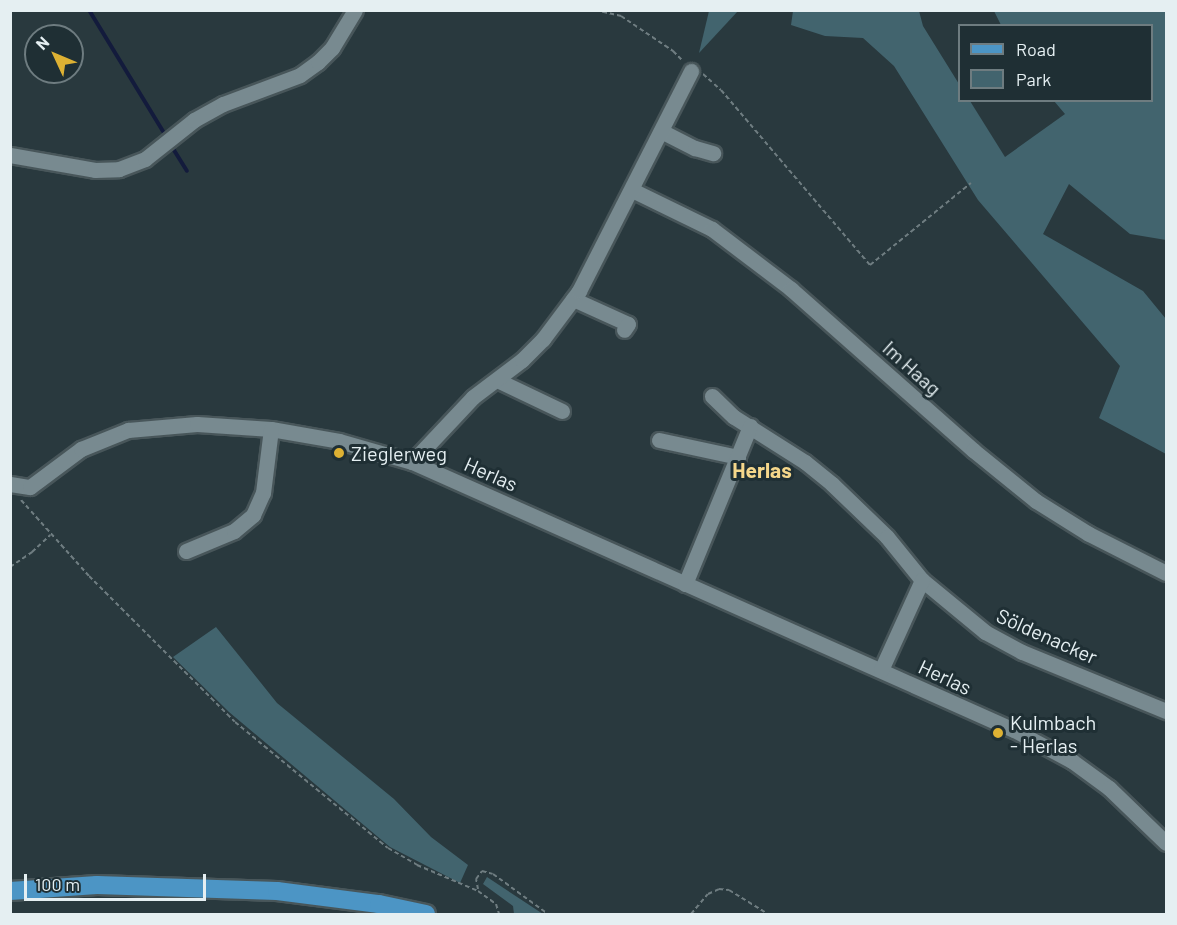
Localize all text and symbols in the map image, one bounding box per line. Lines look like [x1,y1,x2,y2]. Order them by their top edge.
north arrow [24,24,84,84]
legend [958,24,1153,102]
text: N [32,32,53,53]
text: Road [1016,38,1056,60]
text: Park [1016,68,1051,90]
street label: Im Haag [878,336,946,400]
place label: Zieglerweg [351,441,447,465]
marker: Zieglerweg [332,446,346,460]
street label: Herlas [461,452,521,496]
district label: Herlas [732,457,792,483]
street label: Söldenacker [993,603,1101,669]
street label: Herlas [915,654,975,700]
place label: Kulmbach - Herlas [1010,710,1096,757]
marker: Kulmbach - Herlas [991,726,1005,740]
scale bar [27,862,208,900]
text: 100 m [35,873,80,895]

